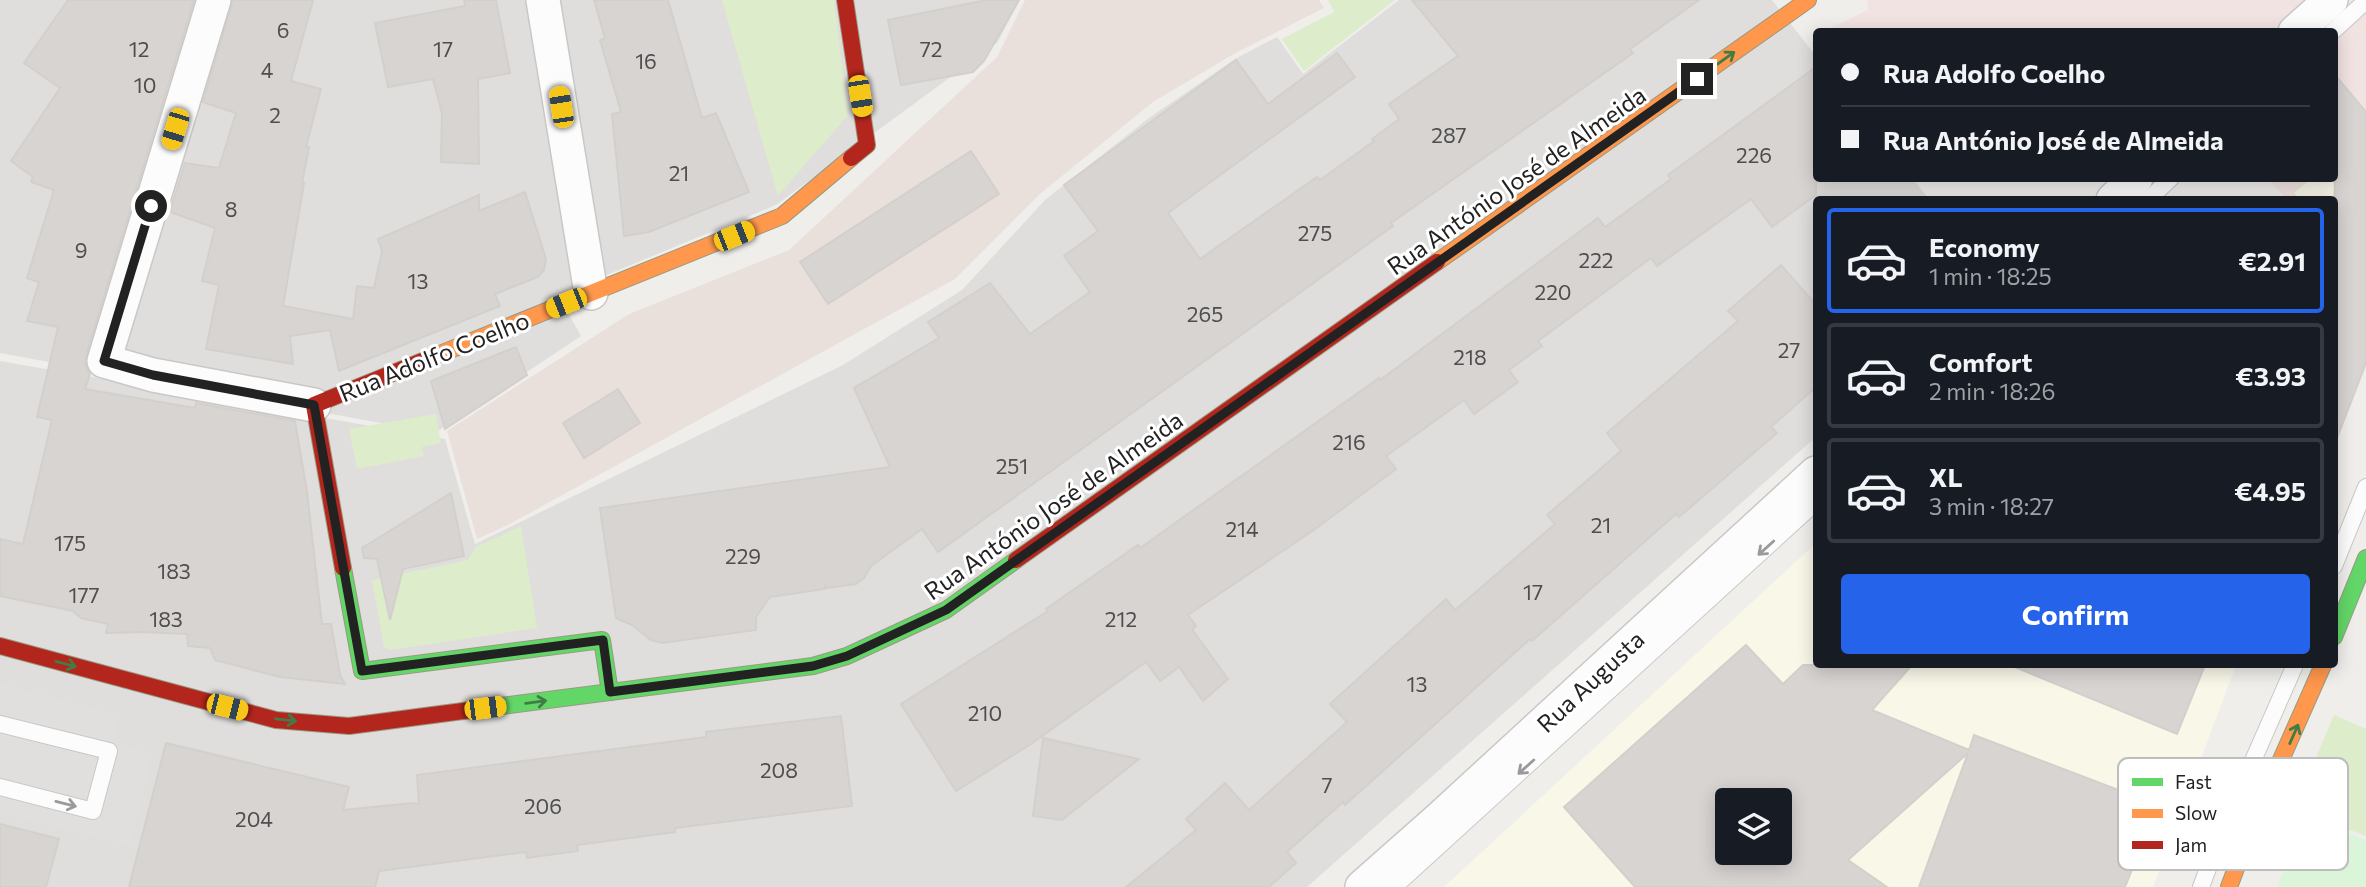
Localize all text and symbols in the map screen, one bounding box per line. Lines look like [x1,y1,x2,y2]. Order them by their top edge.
house number: 6 [277,17,289,42]
house number: 12 [129,36,149,61]
house number: 17 [433,36,453,61]
house number: 72 [920,36,942,61]
house number: 16 [635,48,657,73]
one-way arrow [1716,51,1735,66]
house number: 4 [261,57,274,82]
text: Rua Adolfo Coelho [1883,57,2105,88]
route end [1681,63,1713,95]
house number: 10 [134,72,156,97]
car [847,74,874,118]
street label: Rua António José de Almeida [1381,80,1651,280]
car [548,85,575,129]
house number: 2 [269,102,281,127]
car [159,106,192,152]
house number: 287 [1431,122,1467,147]
text: Rua António José de Almeida [1883,124,2224,155]
house number: 226 [1736,142,1772,167]
house number: 21 [669,160,689,185]
route start [135,190,167,222]
house number: 8 [225,196,237,221]
car [711,218,758,254]
house number: 275 [1298,220,1332,245]
icon: car [1845,229,1908,292]
text: Economy [1929,231,2040,262]
house number: 9 [75,237,87,262]
text: €2.91 [2239,245,2306,276]
house number: 222 [1579,247,1613,272]
text: 1 min · 18:25 [1929,262,2052,290]
house number: 13 [408,268,428,293]
house number: 220 [1535,279,1571,304]
car [543,285,590,321]
house number: 265 [1187,301,1223,326]
street label: Rua Adolfo Coelho [335,305,533,407]
house number: 27 [1778,337,1800,362]
house number: 218 [1453,344,1487,369]
icon: car [1845,344,1908,407]
text: Comfort [1929,346,2032,377]
text: €3.93 [2235,360,2306,391]
text: 2 min · 18:26 [1929,377,2055,405]
street label: Rua António José de Almeida [918,405,1188,605]
house number: 216 [1332,429,1366,454]
house number: 251 [996,453,1028,478]
icon: car [1845,459,1908,522]
text: XL [1929,461,1963,492]
text: €4.95 [2234,475,2306,506]
text: 3 min · 18:27 [1929,492,2054,520]
house number: 21 [1591,512,1611,537]
house number: 214 [1225,516,1259,541]
house number: 175 [54,530,86,555]
one-way arrow [1758,539,1775,556]
house number: 229 [725,543,761,568]
house number: 183 [157,558,191,583]
button: Confirm [1841,574,2310,654]
house number: 17 [1523,579,1543,604]
house number: 177 [68,582,100,607]
house number: 183 [149,606,183,631]
house number: 212 [1105,606,1137,631]
street label: Rua Augusta [1530,624,1650,738]
one-way arrow [54,658,77,671]
house number: 13 [1407,671,1427,696]
car [205,692,250,722]
car [463,695,508,721]
one-way arrow [524,695,547,708]
house number: 210 [968,700,1002,725]
one-way arrow [274,714,297,727]
one-way arrow [2288,724,2301,745]
house number: 208 [760,757,798,782]
legend [2118,758,2348,870]
one-way arrow [1517,759,1535,775]
text: Fast [2175,770,2212,793]
house number: 7 [1321,772,1333,797]
map controls [1715,788,1792,865]
button: layers [1715,788,1792,865]
house number: 206 [524,793,562,818]
one-way arrow [54,798,77,811]
text: Slow [2175,801,2217,824]
house number: 204 [235,806,273,831]
text: Jam [2175,833,2207,856]

